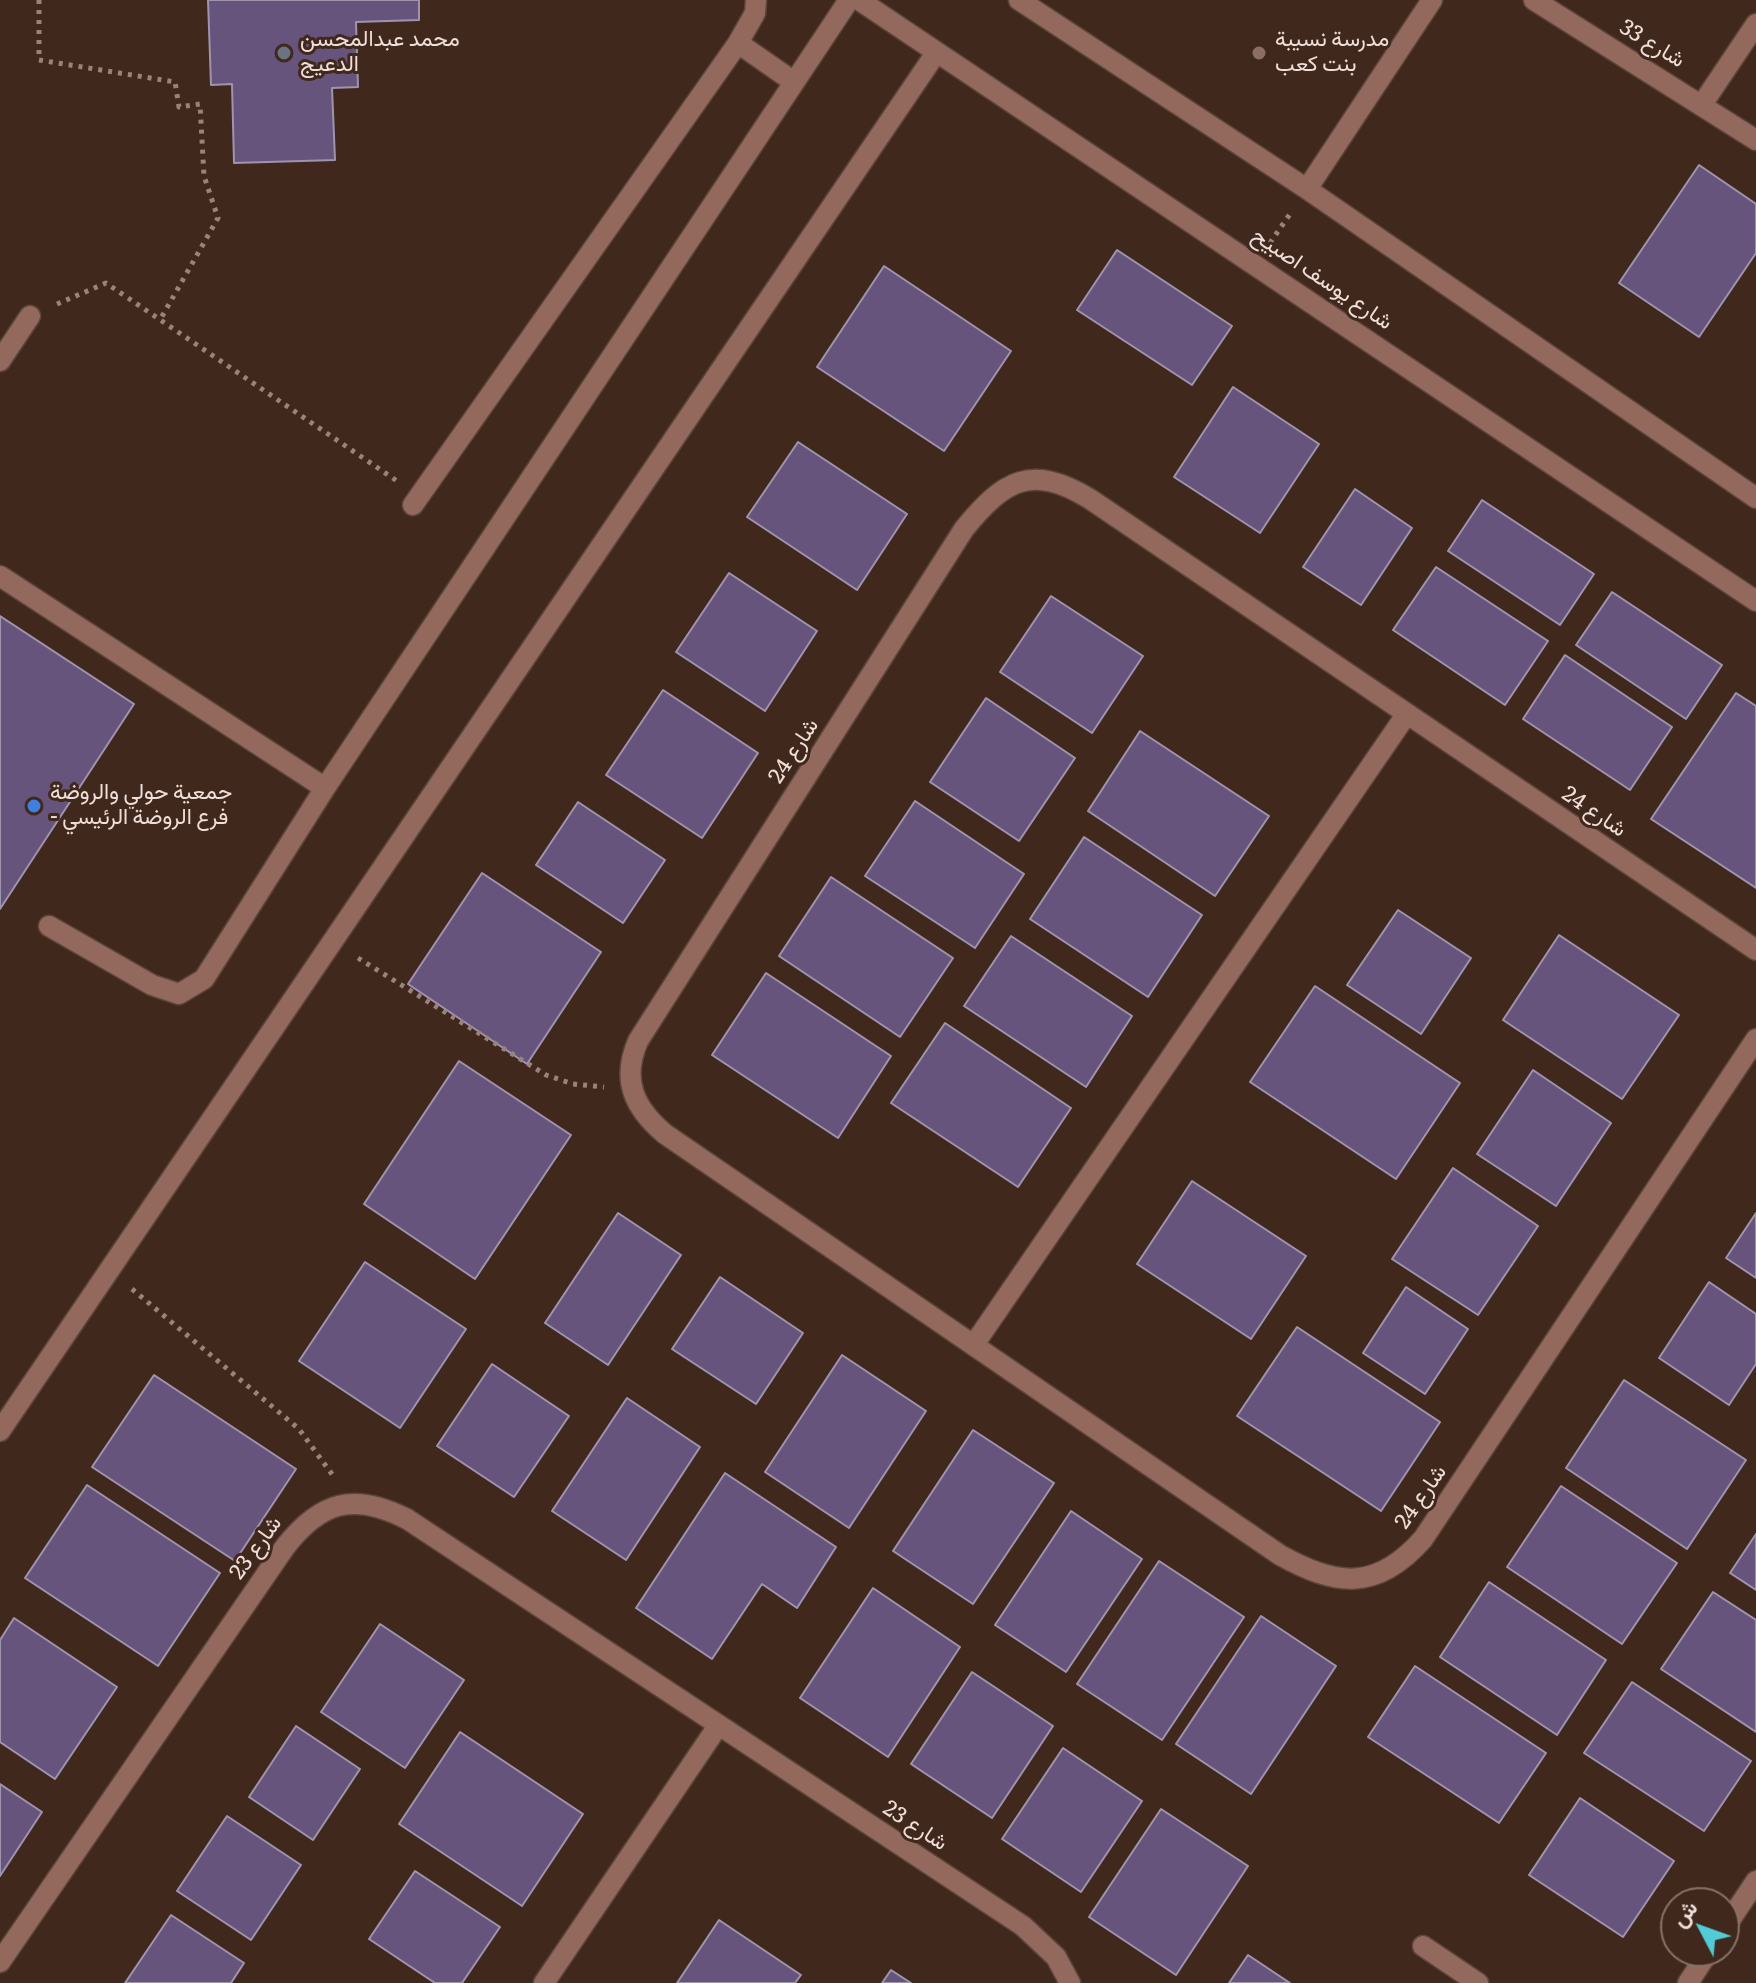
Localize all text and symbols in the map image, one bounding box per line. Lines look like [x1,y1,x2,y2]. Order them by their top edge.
street label: شارع 33 [1614,14,1690,74]
place label: محمد عبدالمحسن الدعيج [300,27,460,78]
place label: مدرسة نسيبة بنت كعب [1275,27,1389,78]
marker: محمد عبدالمحسن الدعيج [275,44,293,62]
marker: مدرسة نسيبة بنت كعب [1250,44,1268,62]
street label: شارع يوسف اصبيح [1247,222,1397,336]
street label: شارع 24 [763,714,825,788]
place label: جمعية حولي والروضة - فرع الروضة الرئيسي [50,780,232,832]
street label: شارع 24 [1557,781,1631,843]
marker: جمعية حولي والروضة - فرع الروضة الرئيسي [25,797,43,815]
street label: شارع 24 [1390,1460,1452,1534]
street label: شارع 23 [224,1511,288,1585]
street label: شارع 23 [878,1795,952,1857]
north arrow [1660,1887,1740,1967]
text: ش [1662,1891,1704,1933]

